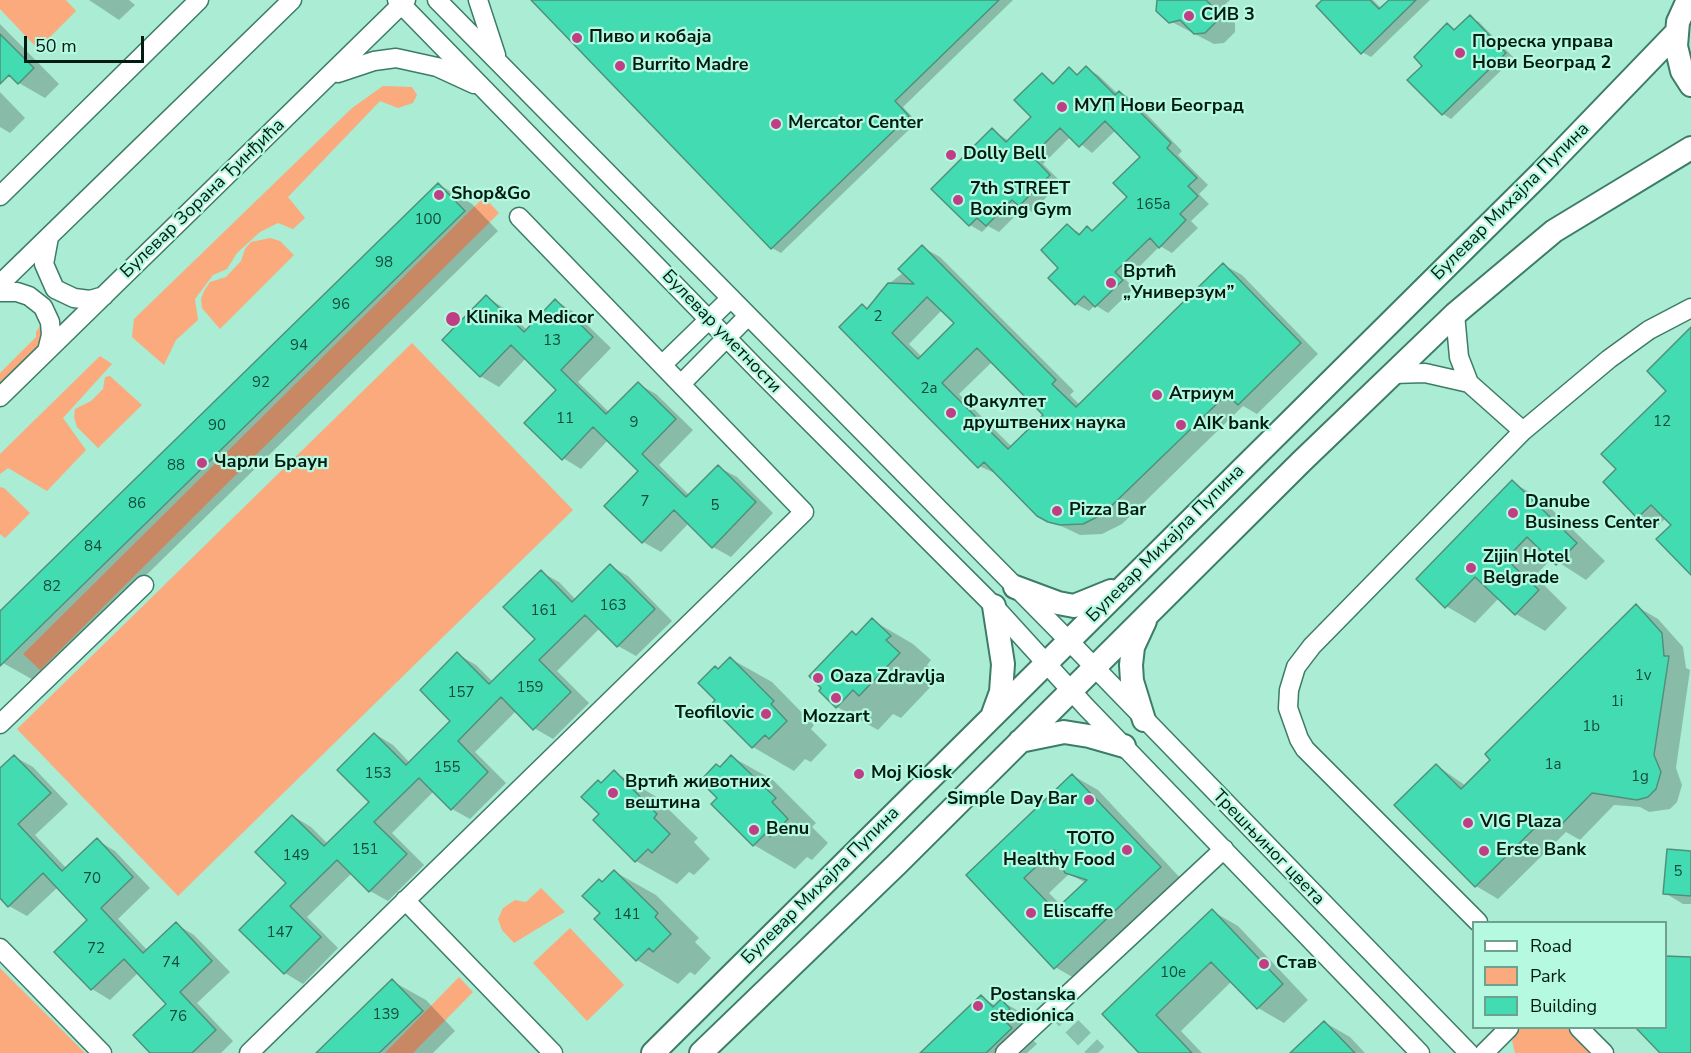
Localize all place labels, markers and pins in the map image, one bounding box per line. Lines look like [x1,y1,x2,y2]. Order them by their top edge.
place label: СИВ 3 [1201,5,1255,27]
marker: СИВ 3 [1182,9,1196,23]
place label: Пиво и кобаја [589,27,712,49]
marker: Пиво и кобаја [570,31,584,45]
place label: Пореска управа Нови Београд 2 [1472,32,1613,74]
marker: Пореска управа Нови Београд 2 [1453,46,1467,60]
place label: Burrito Madre [632,55,748,77]
marker: Burrito Madre [613,59,627,73]
place label: МУП Нови Београд [1074,96,1244,118]
marker: МУП Нови Београд [1055,100,1069,114]
place label: Mercator Center [788,113,923,135]
marker: Mercator Center [769,117,783,131]
place label: Dolly Bell [963,144,1046,166]
marker: Dolly Bell [944,148,958,162]
place label: 7th STREET Boxing Gym [970,179,1072,222]
place label: Shop&Go [451,184,531,206]
marker: Shop&Go [432,188,446,202]
marker: 7th STREET Boxing Gym [951,193,965,207]
place label: Вртић „Универзум” [1123,262,1234,304]
marker: Вртић „Универзум” [1104,276,1118,290]
place label: Klinika Medicor [466,308,594,330]
marker: Klinika Medicor [444,310,462,328]
place label: Атриум [1169,384,1234,406]
marker: Атриум [1150,388,1164,402]
place label: Факултет друштвених наука [963,392,1126,434]
marker: Факултет друштвених наука [944,406,958,420]
place label: AIK bank [1193,414,1269,436]
marker: AIK bank [1174,418,1188,432]
place label: Чарли Браун [214,452,328,474]
marker: Чарли Браун [195,456,209,470]
place label: Danube Business Center [1525,492,1659,534]
place label: Pizza Bar [1069,500,1146,522]
marker: Pizza Bar [1050,504,1064,518]
marker: Danube Business Center [1506,506,1520,520]
place label: Zijin Hotel Belgrade [1483,547,1570,590]
marker: Zijin Hotel Belgrade [1464,561,1478,575]
place label: Oaza Zdravlja [830,667,945,689]
marker: Oaza Zdravlja [811,671,825,685]
marker: Mozzart [829,691,843,705]
place label: Teofilovic [675,703,754,725]
marker: Teofilovic [759,707,773,721]
place label: Mozzart [802,707,870,729]
place label: Moj Kiosk [871,763,952,785]
marker: Moj Kiosk [852,767,866,781]
place label: Вртић животних вештина [625,772,770,814]
marker: Вртић животних вештина [606,786,620,800]
place label: Simple Day Bar [947,789,1077,811]
marker: Simple Day Bar [1082,793,1096,807]
place label: VIG Plaza [1480,812,1562,834]
marker: VIG Plaza [1461,816,1475,830]
place label: Benu [766,819,809,841]
marker: Benu [747,823,761,837]
place label: TOTO Healthy Food [1003,829,1115,872]
place label: Erste Bank [1496,840,1586,862]
marker: TOTO Healthy Food [1120,843,1134,857]
marker: Erste Bank [1477,844,1491,858]
place label: Eliscaffe [1043,902,1113,924]
marker: Eliscaffe [1024,906,1038,920]
place label: Став [1276,953,1317,975]
marker: Став [1257,957,1271,971]
place label: Postanska stedionica [990,985,1076,1028]
marker: Postanska stedionica [971,999,985,1013]

